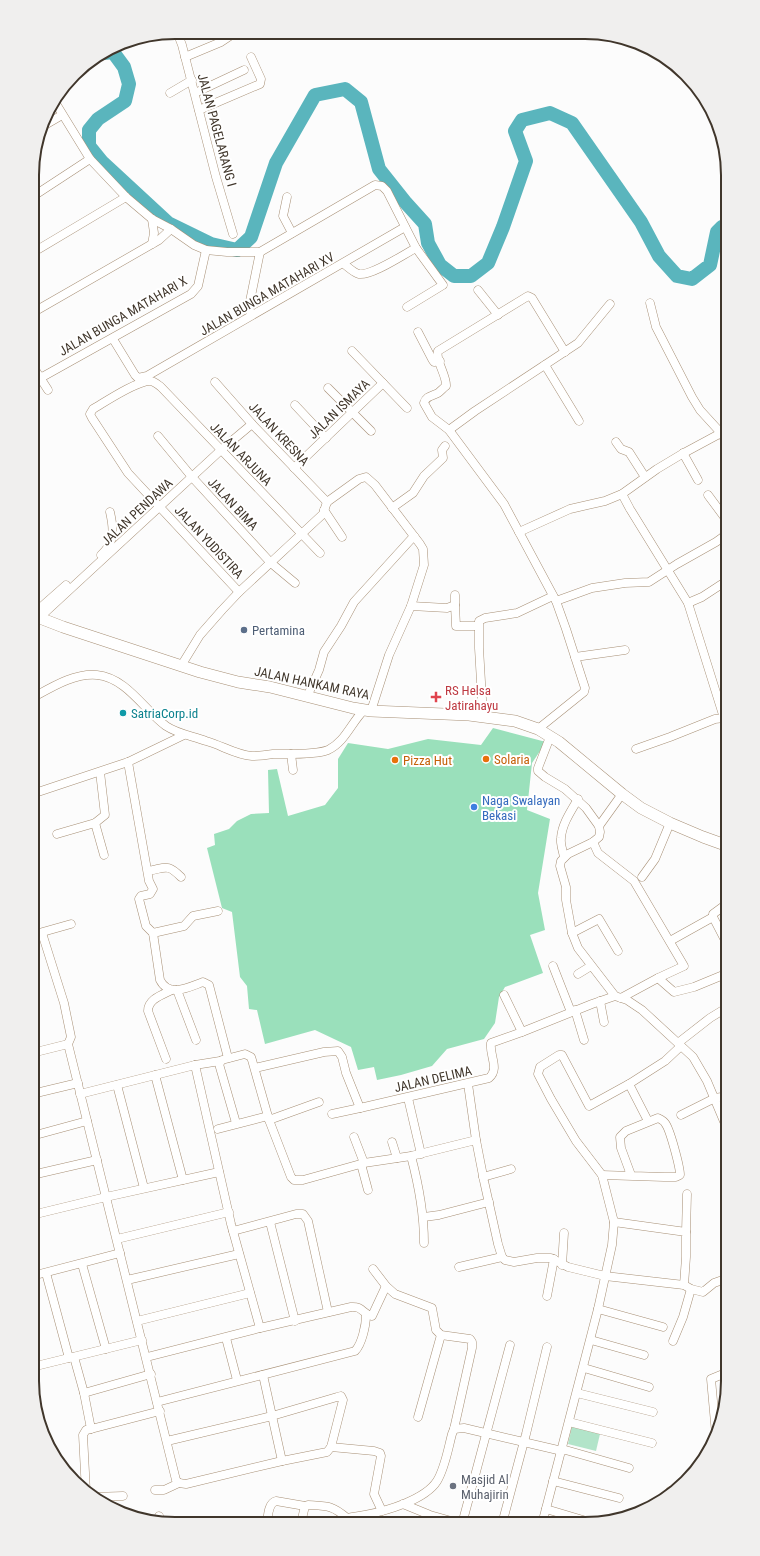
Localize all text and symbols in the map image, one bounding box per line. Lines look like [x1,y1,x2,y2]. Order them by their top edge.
street label: JALAN PAGELARANG I [195,72,239,188]
street label: JALAN BUNGA MATAHARI XV [197,249,338,339]
street label: JALAN BUNGA MATAHARI X [56,273,190,359]
street label: JALAN ISMAYA [305,376,373,442]
street label: JALAN KRESNA [246,399,313,469]
street label: JALAN ARJUNA [207,419,275,489]
street label: JALAN PENDAWA [98,475,176,549]
street label: JALAN BIMA [205,475,261,534]
street label: JALAN YUDISTIRA [172,503,247,582]
place label: Pertamina [252,623,305,638]
marker: Pertamina [239,625,249,635]
street label: JALAN HANKAM RAYA [253,663,371,703]
place label: RS Helsa Jatirahayu [445,683,498,713]
marker: RS Helsa Jatirahayu [430,691,442,703]
place label: SatriaCorp.id [131,706,198,721]
marker: SatriaCorp.id [118,708,128,718]
place label: Solaria [494,752,530,767]
place label: Pizza Hut [403,753,452,768]
marker: Solaria [481,754,491,764]
marker: Pizza Hut [390,755,400,765]
place label: Naga Swalayan Bekasi [482,793,560,823]
marker: Naga Swalayan Bekasi [469,802,479,812]
street label: JALAN DELIMA [393,1063,474,1095]
place label: Masjid Al Muhajirin [461,1472,509,1502]
marker: Masjid Al Muhajirin [448,1481,458,1491]

